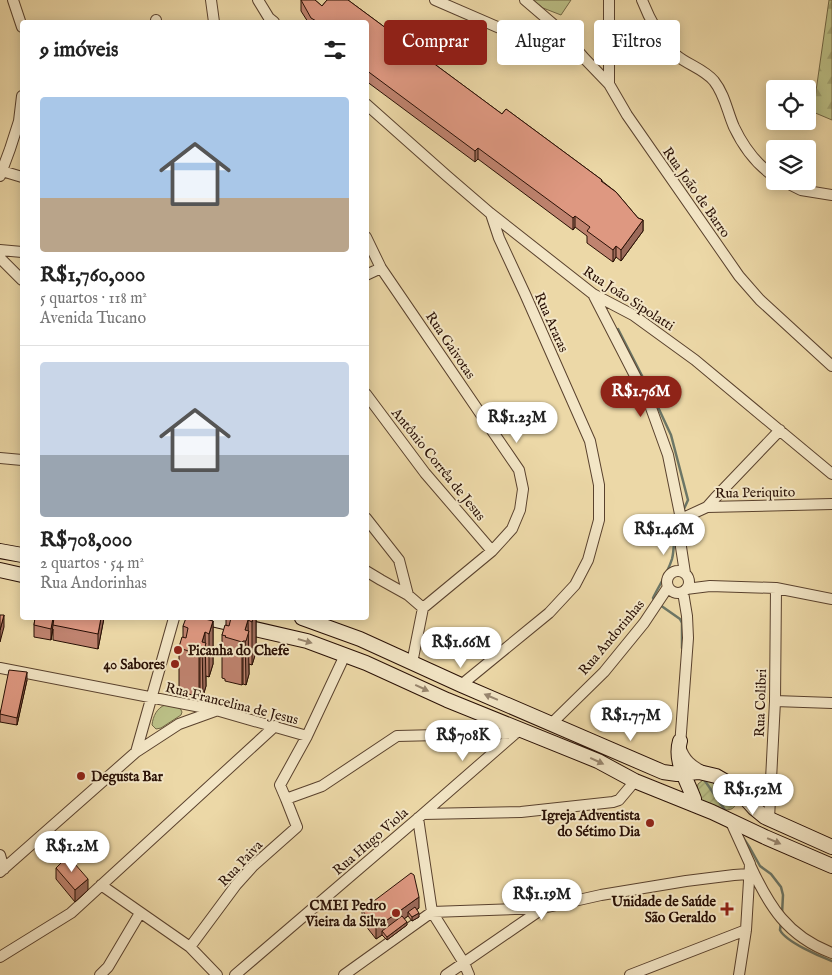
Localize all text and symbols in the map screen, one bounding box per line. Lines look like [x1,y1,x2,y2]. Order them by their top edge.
chip: Comprar [384,20,487,65]
chip: Alugar [497,20,584,65]
chip: Filtros [594,20,680,65]
icon: filters [321,36,349,64]
text: 9 imóveis [40,37,118,64]
map controls [766,80,816,190]
button: locate [766,80,816,130]
icon: home [150,129,240,219]
button: layers [766,140,816,190]
street label: Rua João de Barro [658,144,734,242]
text: R$1,760,000 [40,262,145,289]
street label: Rua João Sipolatti [579,263,678,335]
text: 5 quartos · 118 m² [40,289,147,309]
street label: Rua Araras [530,290,572,355]
text: Avenida Tucano [40,309,146,329]
street label: Rua Gaivotas [421,309,479,383]
pin: R$1.76M [595,376,687,418]
text: R$1.76M [612,382,670,402]
icon: home [150,395,240,485]
pin: R$1.23M [471,402,563,444]
street label: Antônio Corrêa de Jesus [387,404,489,525]
text: R$1.23M [488,408,546,428]
street label: Rua Periquito [715,483,796,503]
pin: R$1.46M [618,514,710,556]
text: R$1.46M [634,520,694,540]
text: R$708,000 [40,527,132,554]
text: 2 quartos · 54 m² [40,554,144,574]
text: Rua Andorinhas [40,574,147,594]
street label: Rua Andorinhas [575,596,649,679]
pin: R$1.66M [415,626,507,669]
text: R$1.66M [432,633,490,653]
one-way arrow [298,637,313,645]
place label: Picanha do Chefe [188,642,290,660]
marker: Picanha do Chefe [172,644,184,656]
place label: 40 Sabores [103,656,165,674]
marker: 40 Sabores [169,658,181,670]
street label: Rua Colibri [751,668,771,737]
street label: Rua Francelina de Jesus [163,679,300,729]
one-way arrow [415,684,429,692]
one-way arrow [484,693,498,701]
pin: R$1.77M [585,700,677,742]
text: R$1.77M [601,706,661,726]
pin: R$708K [422,720,504,762]
text: R$708K [436,726,490,746]
one-way arrow [590,757,604,765]
place label: Degusta Bar [91,768,164,786]
marker: Degusta Bar [75,770,87,782]
pin: R$1.52M [707,774,799,816]
text: R$1.52M [724,780,782,800]
street label: Rua Hugo Viola [329,803,413,880]
place label: Igreja Adventista do Sétimo Dia [541,807,641,841]
marker: Igreja Adventista do Sétimo Dia [644,817,656,829]
pin: R$1.2M [31,830,113,873]
street label: Rua Paiva [215,836,267,891]
text: R$1.2M [46,837,98,857]
one-way arrow [767,837,781,845]
pin: R$1.19M [496,878,588,921]
text: R$1.19M [513,885,571,905]
place label: Unidade de Saúde São Geraldo [611,893,717,927]
place label: CMEI Pedro Vieira da Silva [304,897,387,931]
marker: Unidade de Saúde São Geraldo [720,902,734,916]
marker: CMEI Pedro Vieira da Silva [390,907,402,919]

